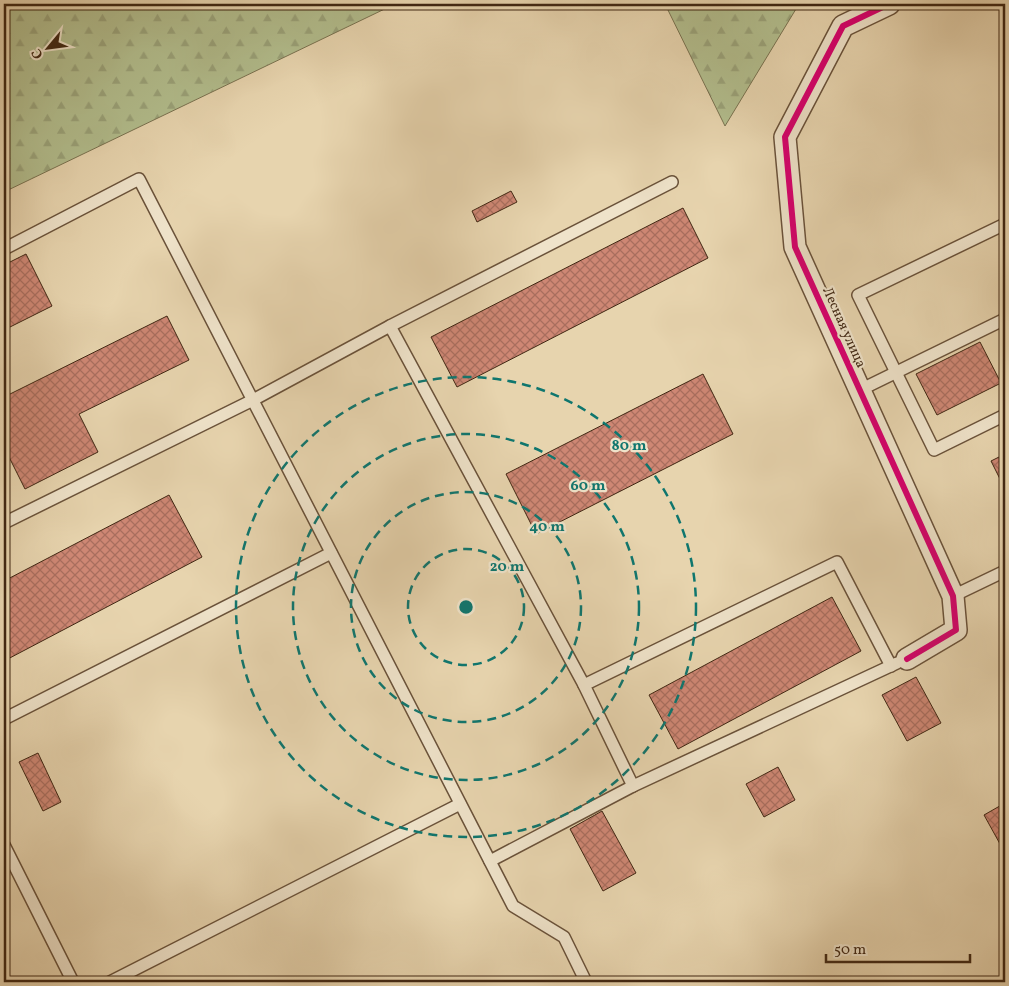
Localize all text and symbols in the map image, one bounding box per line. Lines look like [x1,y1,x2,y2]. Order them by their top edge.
north arrow [22,22,72,72]
text: С [27,45,48,62]
street label: Лесная улица [817,284,870,371]
text: 80 m [612,436,647,457]
text: 60 m [571,476,606,497]
text: 40 m [529,517,565,538]
text: 20 m [490,557,525,578]
centre of rings [457,598,475,616]
scale bar [826,931,970,963]
text: 50 m [834,940,866,961]

